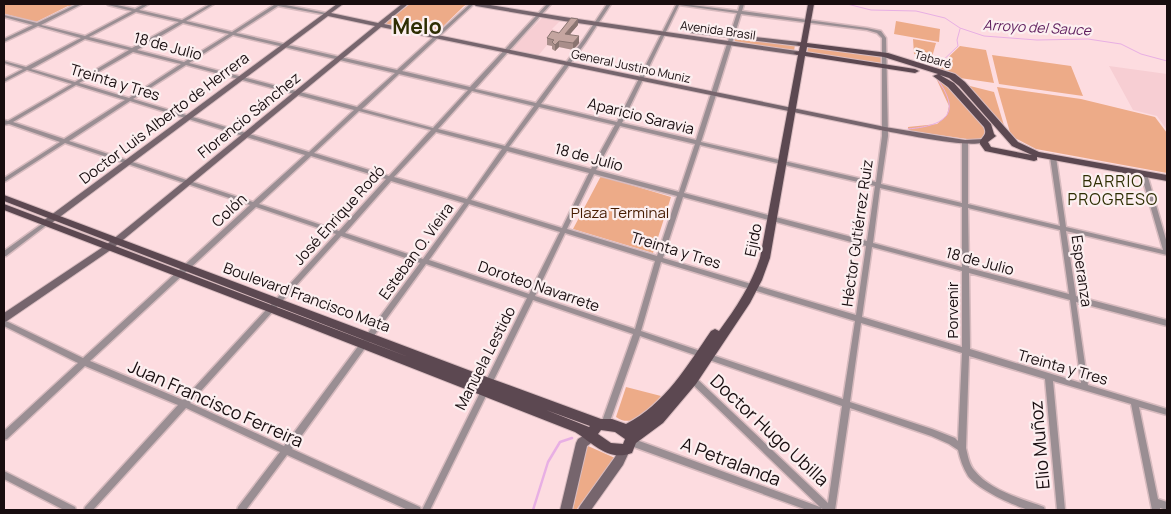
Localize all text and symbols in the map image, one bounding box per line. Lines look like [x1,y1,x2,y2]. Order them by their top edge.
district label: Melo [392,12,442,40]
water label: Arroyo del Sauce [983,15,1092,39]
street label: Avenida Brasil [679,16,757,44]
street label: 18 de Julio [131,27,205,65]
street label: General Justino Muniz [570,45,692,87]
street label: Tabaré [912,46,954,72]
street label: Doctor Luis Alberto de Herrera [75,47,253,189]
street label: Treinta y Tres [67,58,163,106]
street label: Florencio Sánchez [193,67,305,163]
street label: Aparicio Saravia [585,93,697,139]
street label: 18 de Julio [552,138,626,176]
street label: Héctor Gutiérrez Ruiz [836,158,878,308]
street label: José Enrique Rodó [289,161,390,269]
district label: BARRIO PROGRESO [1068,170,1158,210]
street label: Colón [207,188,251,232]
street label: Esteban O. Vieira [374,198,458,304]
park label: Plaza Terminal [571,202,669,223]
street label: Ejido [739,221,767,259]
street label: Treinta y Tres [628,226,724,274]
street label: Esperanza [1067,234,1097,308]
street label: 18 de Julio [943,242,1017,280]
street label: Doroteo Navarrete [475,255,603,317]
street label: Boulevard Francisco Mata [221,257,393,337]
street label: Porvenir [942,281,963,338]
street label: Manuela Lestido [450,302,520,414]
street label: Treinta y Tres [1015,344,1111,390]
street label: Juan Francisco Ferreira [125,354,307,452]
street label: Doctor Hugo Ubilla [705,369,835,491]
street label: Elio Muñoz [1023,399,1055,491]
street label: A Petralanda [678,431,784,491]

